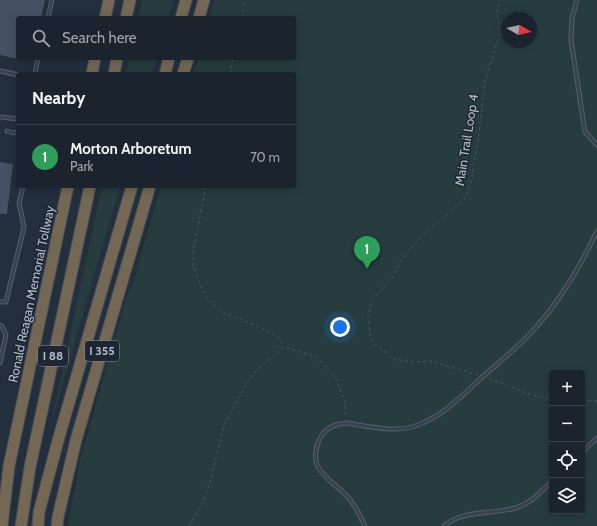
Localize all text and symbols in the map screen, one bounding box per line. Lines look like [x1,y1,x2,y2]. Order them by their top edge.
north arrow [501,12,537,48]
search box [16,16,296,60]
icon: search [30,27,52,49]
text: Search here [62,29,137,47]
text: Nearby [32,88,85,108]
street label: Main Trail Loop 4 [451,92,481,187]
text: Morton Arboretum [70,140,192,158]
text: 1 [43,149,47,165]
text: 70 m [250,149,280,165]
text: Park [70,158,93,174]
street label: Ronald Reagan Memorial Tollway [4,204,58,384]
pin: 1 [354,236,380,269]
your location [330,317,350,337]
road number: I 355 [85,341,119,361]
road number: I 88 [38,346,68,366]
map controls [549,370,585,514]
button: + [549,370,585,406]
button: − [549,406,585,442]
button: locate [549,442,585,478]
button: layers [549,478,585,514]

